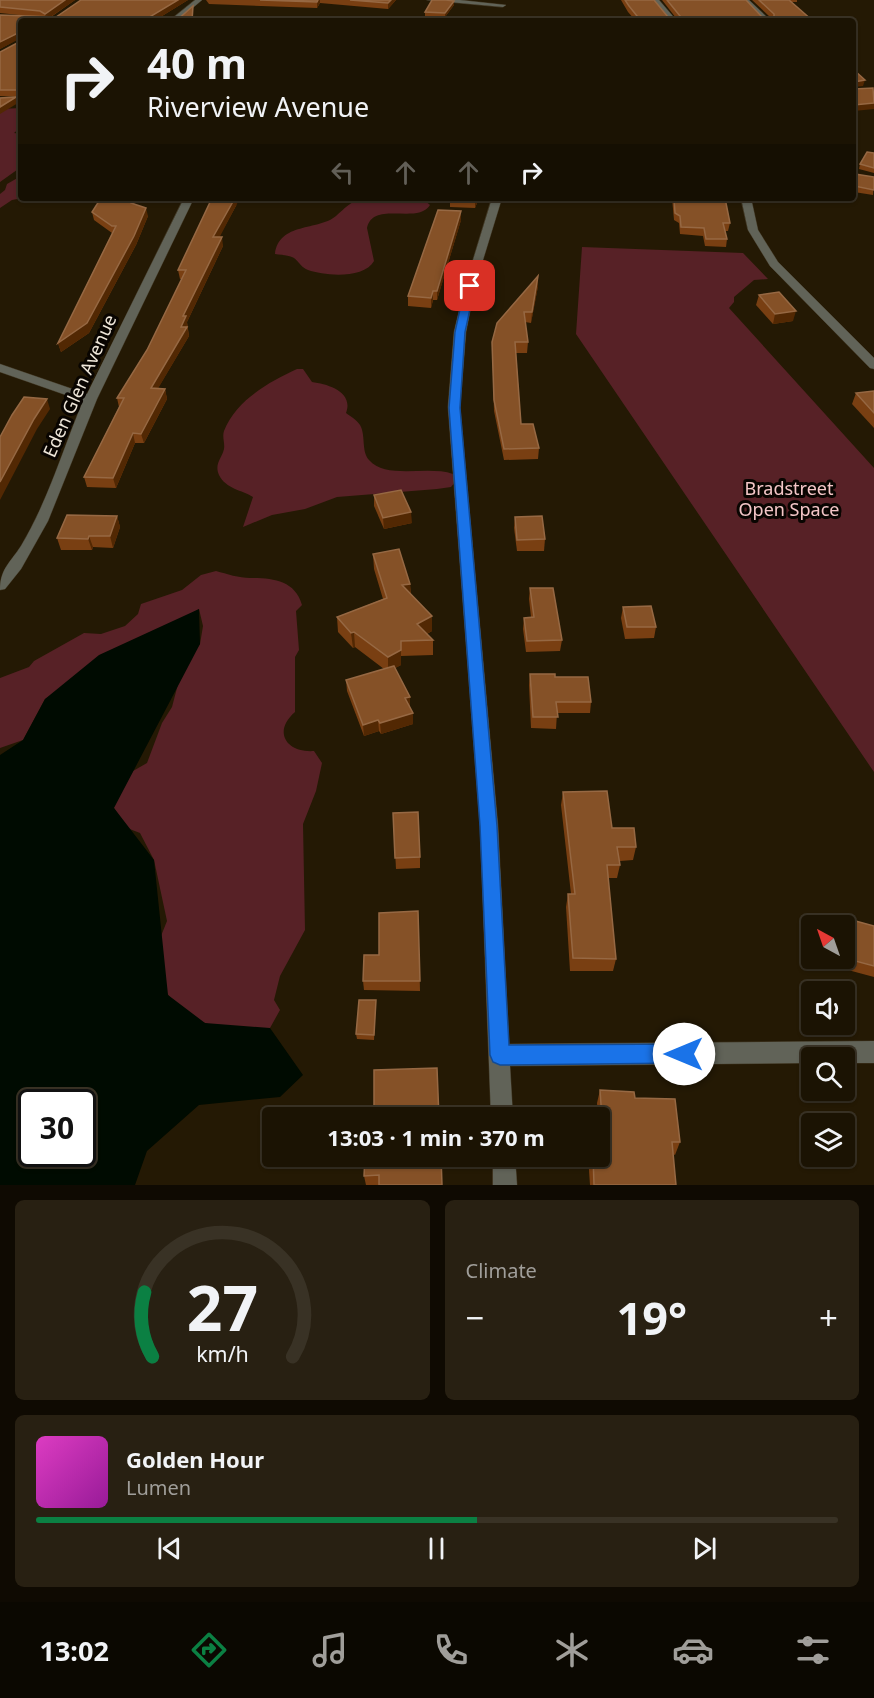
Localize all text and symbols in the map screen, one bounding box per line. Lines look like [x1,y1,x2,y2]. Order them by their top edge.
text: 40 m [147,34,247,91]
icon: right [48,42,126,120]
text: Riverview Avenue [147,88,369,125]
icon: left [326,156,359,189]
icon: ahead [389,156,422,189]
icon: ahead [452,156,485,189]
icon: right [515,156,548,189]
pin [444,260,495,311]
icon: arrive [453,269,486,302]
street label: Eden Glen Avenue [37,310,121,461]
park label: Bradstreet Open Space [739,476,839,521]
north arrow [801,915,855,969]
map controls [801,915,855,1167]
button: sound [801,981,855,1035]
position arrow [652,1022,716,1086]
button: search [801,1047,855,1101]
speed limit sign: 30 [18,1089,96,1167]
button: layers [801,1113,855,1167]
text: 13:03 · 1 min · 370 m [327,1122,545,1152]
text: Climate [466,1257,537,1284]
text: 27 [187,1264,258,1349]
text: 19° [616,1287,687,1348]
text: − [466,1295,484,1340]
text: + [819,1295,838,1340]
text: km/h [196,1339,249,1368]
text: Golden Hour [126,1444,264,1474]
text: Lumen [126,1474,191,1501]
icon: previous [153,1532,186,1565]
icon: pause [420,1532,453,1565]
icon: next [688,1532,721,1565]
icon: directions [188,1629,230,1671]
icon: music [309,1629,351,1671]
icon: phone [430,1629,472,1671]
icon: climate [551,1629,593,1671]
icon: car [672,1629,714,1671]
icon: filters [792,1629,834,1671]
text: 13:02 [39,1632,109,1669]

